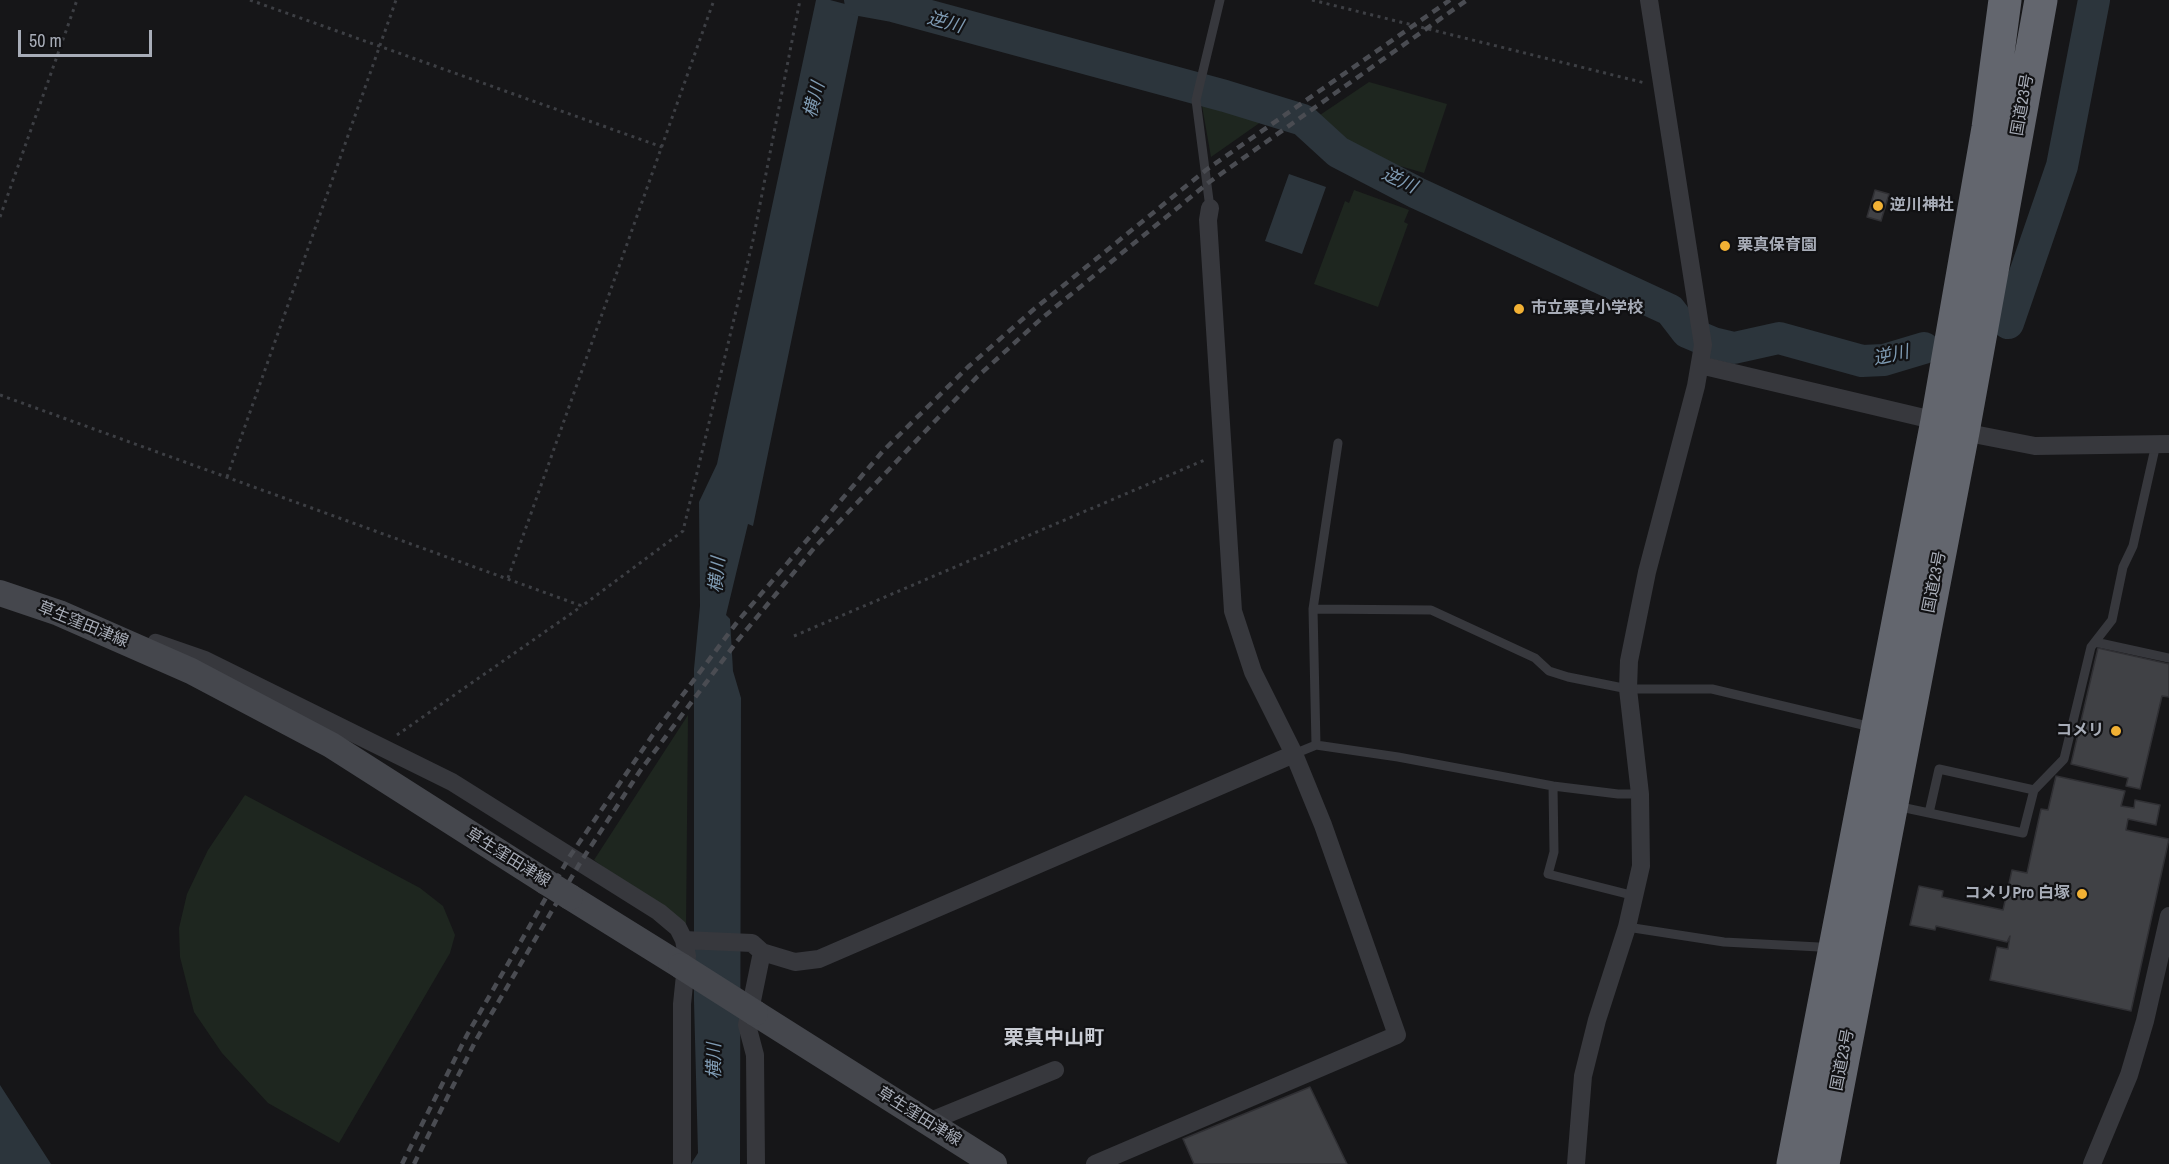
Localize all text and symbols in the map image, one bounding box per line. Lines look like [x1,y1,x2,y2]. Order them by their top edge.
water label: 逆川 [925,8,965,38]
scale bar [21,18,154,56]
text: 50 m [29,28,62,53]
street label: 国道23号 [2008,73,2038,137]
water label: 横川 [800,80,830,120]
water label: 逆川 [1378,164,1420,198]
place label: 逆川神社 [1890,196,1954,216]
marker: 逆川神社 [1871,199,1885,213]
place label: 栗真保育園 [1737,236,1817,256]
marker: 栗真保育園 [1718,239,1732,253]
place label: 市立栗真小学校 [1531,299,1643,319]
marker: 市立栗真小学校 [1512,302,1526,316]
water label: 逆川 [1871,342,1911,370]
street label: 国道23号 [1920,549,1950,615]
water label: 横川 [706,556,730,594]
street label: 草生窪田津線 [35,598,131,652]
place label: コメリ [2056,721,2104,741]
marker: コメリ [2109,724,2123,738]
street label: 草生窪田津線 [462,824,554,892]
place label: コメリPro 白塚 [1964,884,2070,904]
marker: コメリPro 白塚 [2075,887,2089,901]
district label: 栗真中山町 [1004,1027,1104,1051]
street label: 国道23号 [1828,1027,1858,1093]
water label: 横川 [704,1043,726,1079]
street label: 草生窪田津線 [873,1083,965,1151]

